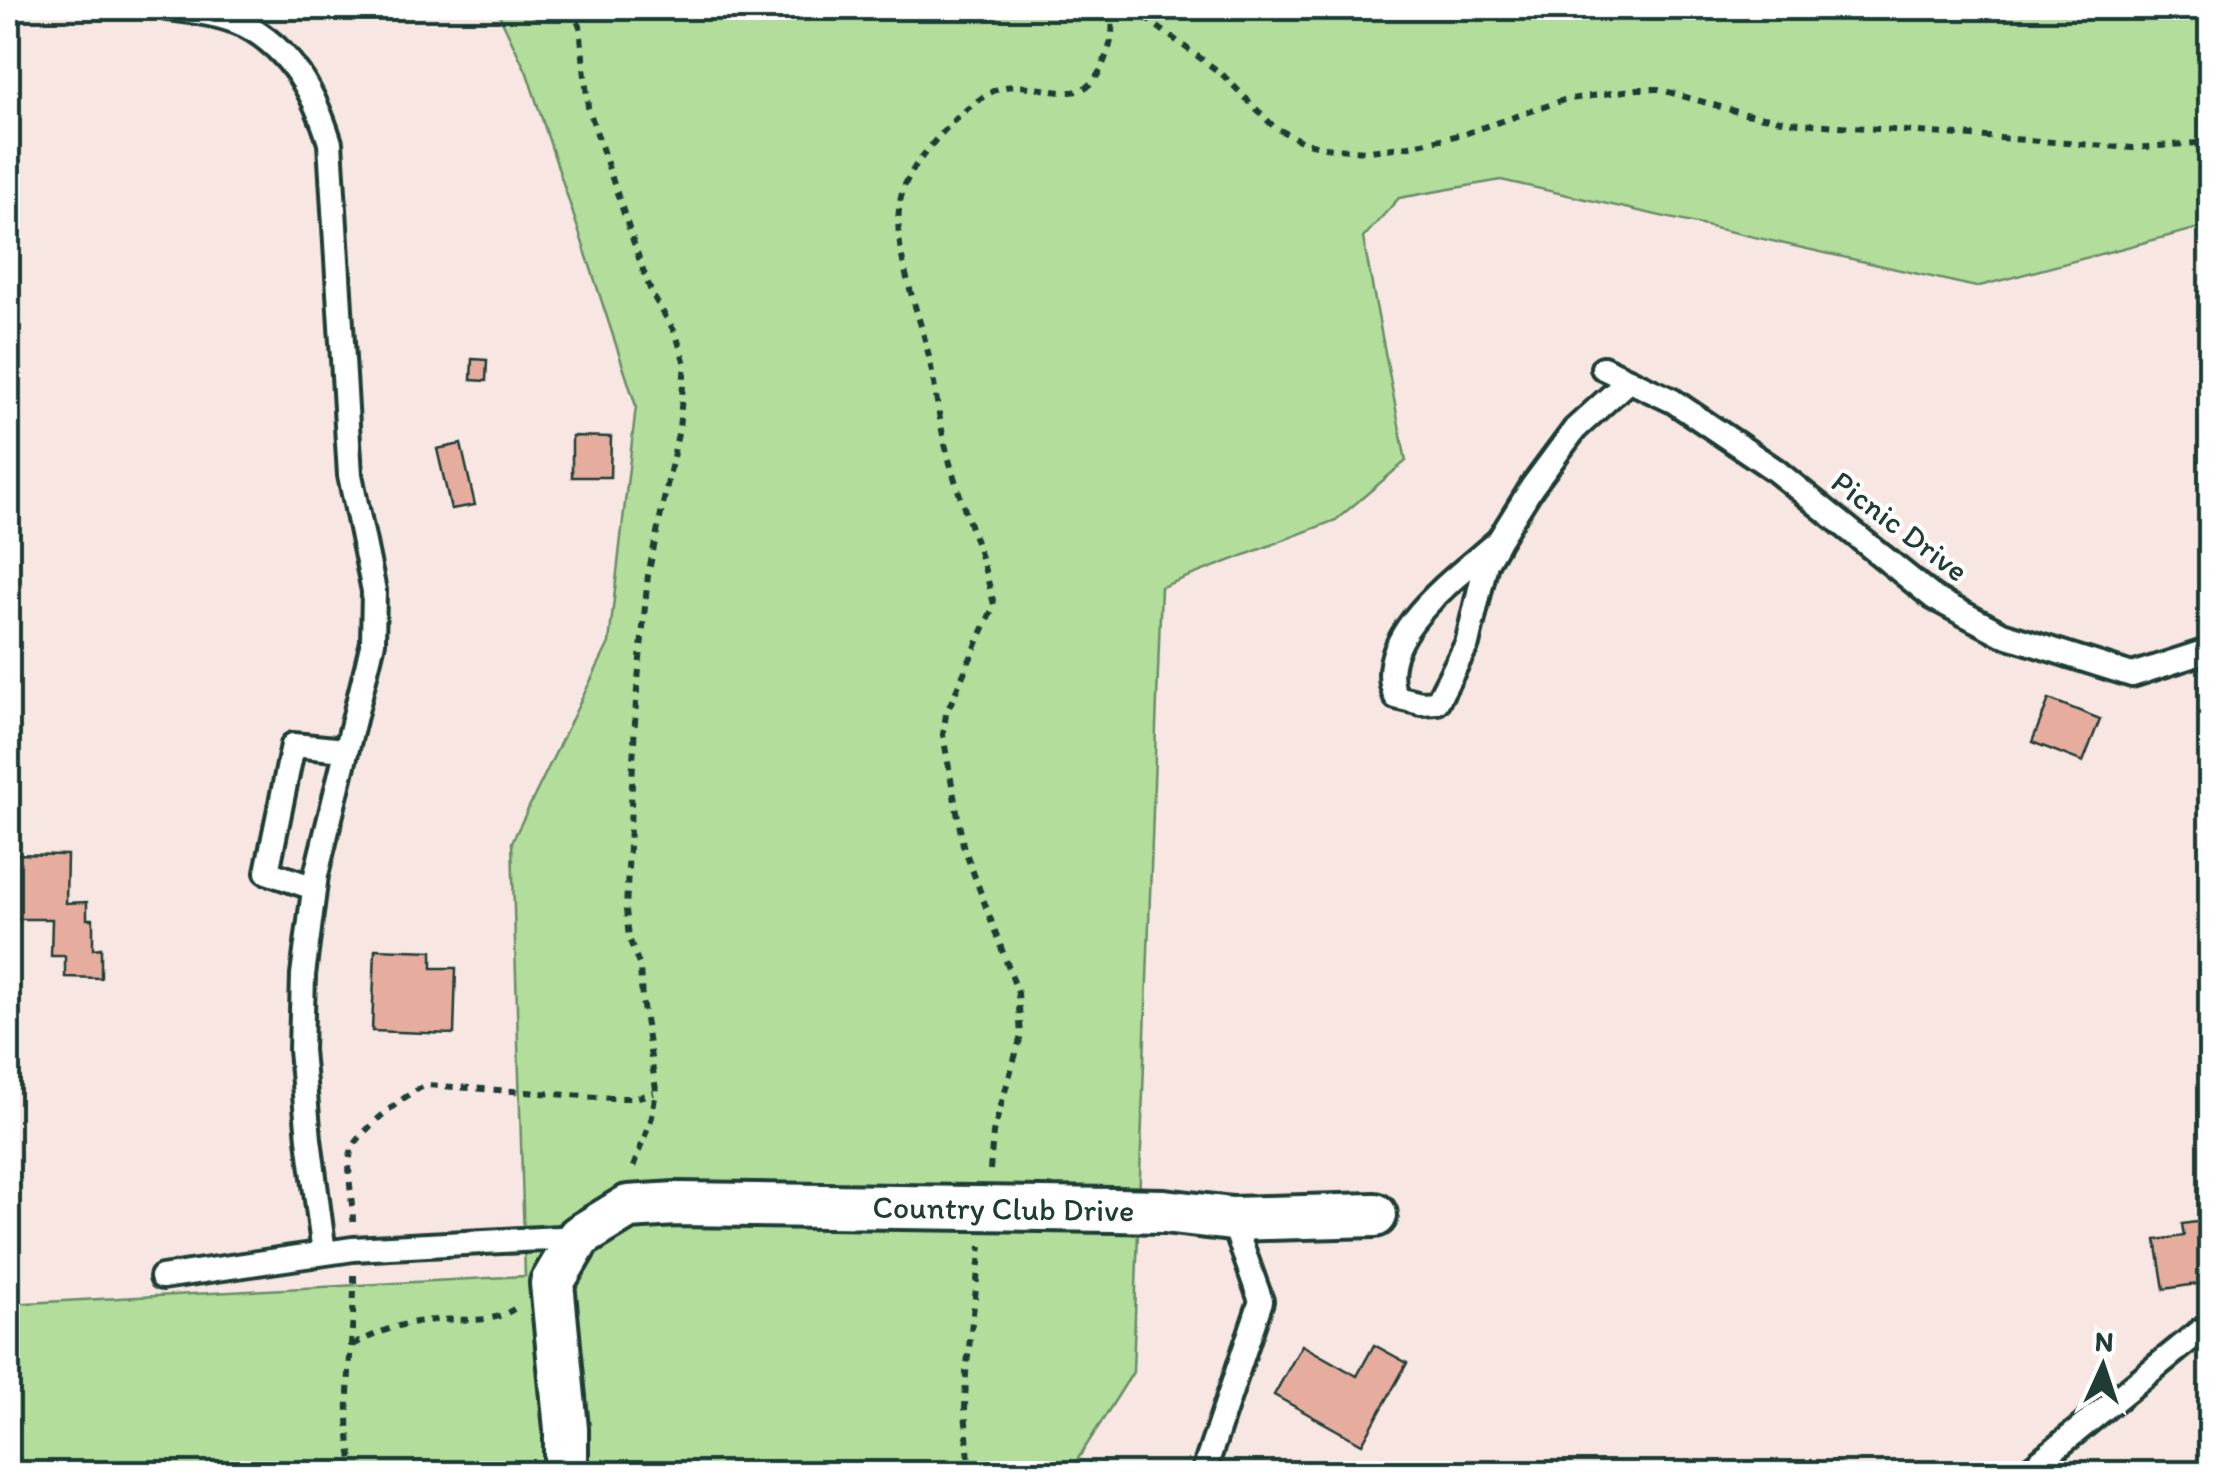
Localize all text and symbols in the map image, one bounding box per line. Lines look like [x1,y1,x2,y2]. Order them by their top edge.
street label: Picnic Drive [1824,462,1976,590]
street label: Country Club Drive [872,1188,1135,1229]
north arrow [2053,1316,2153,1416]
text: N [2094,1324,2115,1359]

